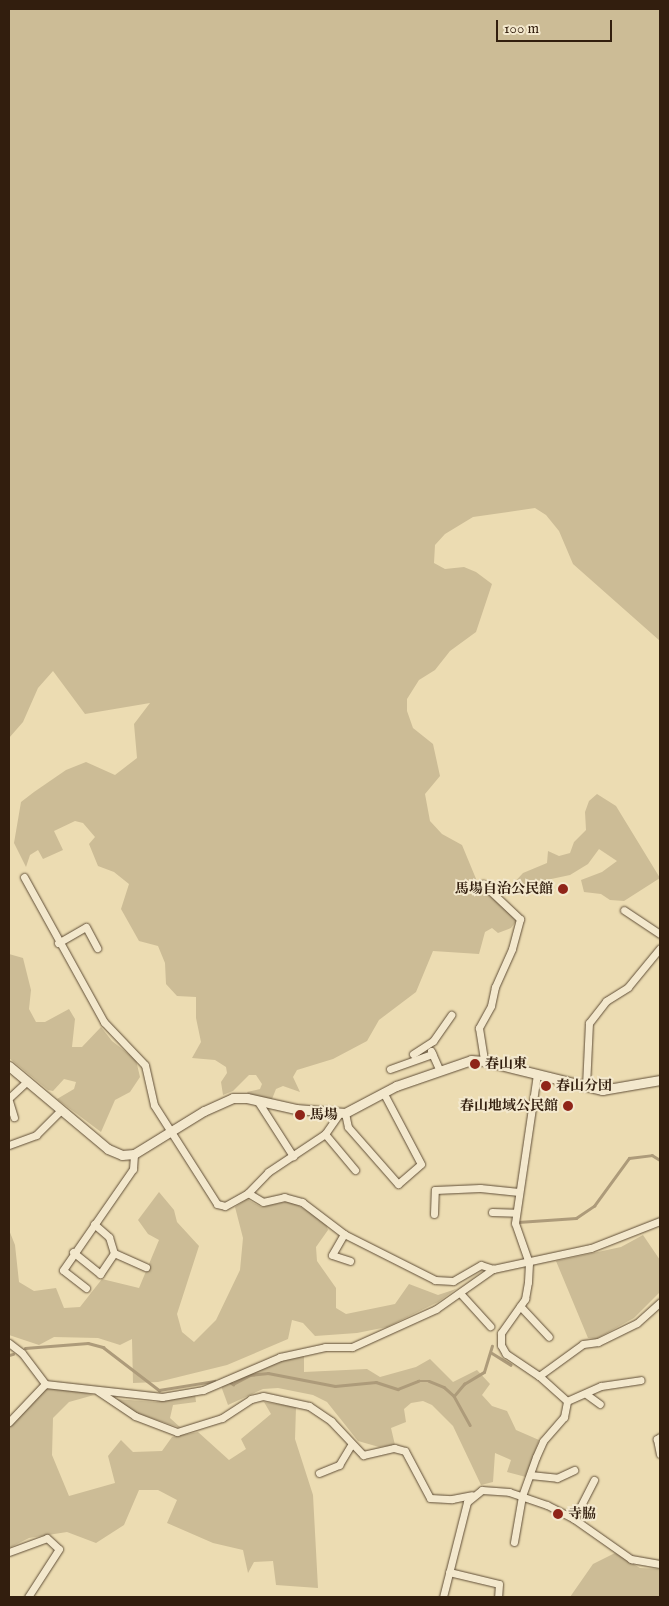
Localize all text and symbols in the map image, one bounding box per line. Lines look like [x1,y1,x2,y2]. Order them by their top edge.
scale bar [499,10,615,42]
text: 100 m [504,19,539,38]
place label: 馬場自治公民館 [455,881,553,897]
marker: 馬場自治公民館 [557,883,569,895]
place label: 春山東 [485,1056,527,1072]
marker: 春山東 [469,1058,481,1070]
place label: 春山分団 [556,1078,612,1094]
marker: 春山分団 [540,1080,552,1092]
place label: 春山地域公民館 [460,1098,558,1114]
marker: 春山地域公民館 [562,1100,574,1112]
place label: 馬場 [310,1107,338,1123]
marker: 馬場 [294,1109,306,1121]
place label: 寺脇 [568,1506,596,1522]
marker: 寺脇 [552,1508,564,1520]

